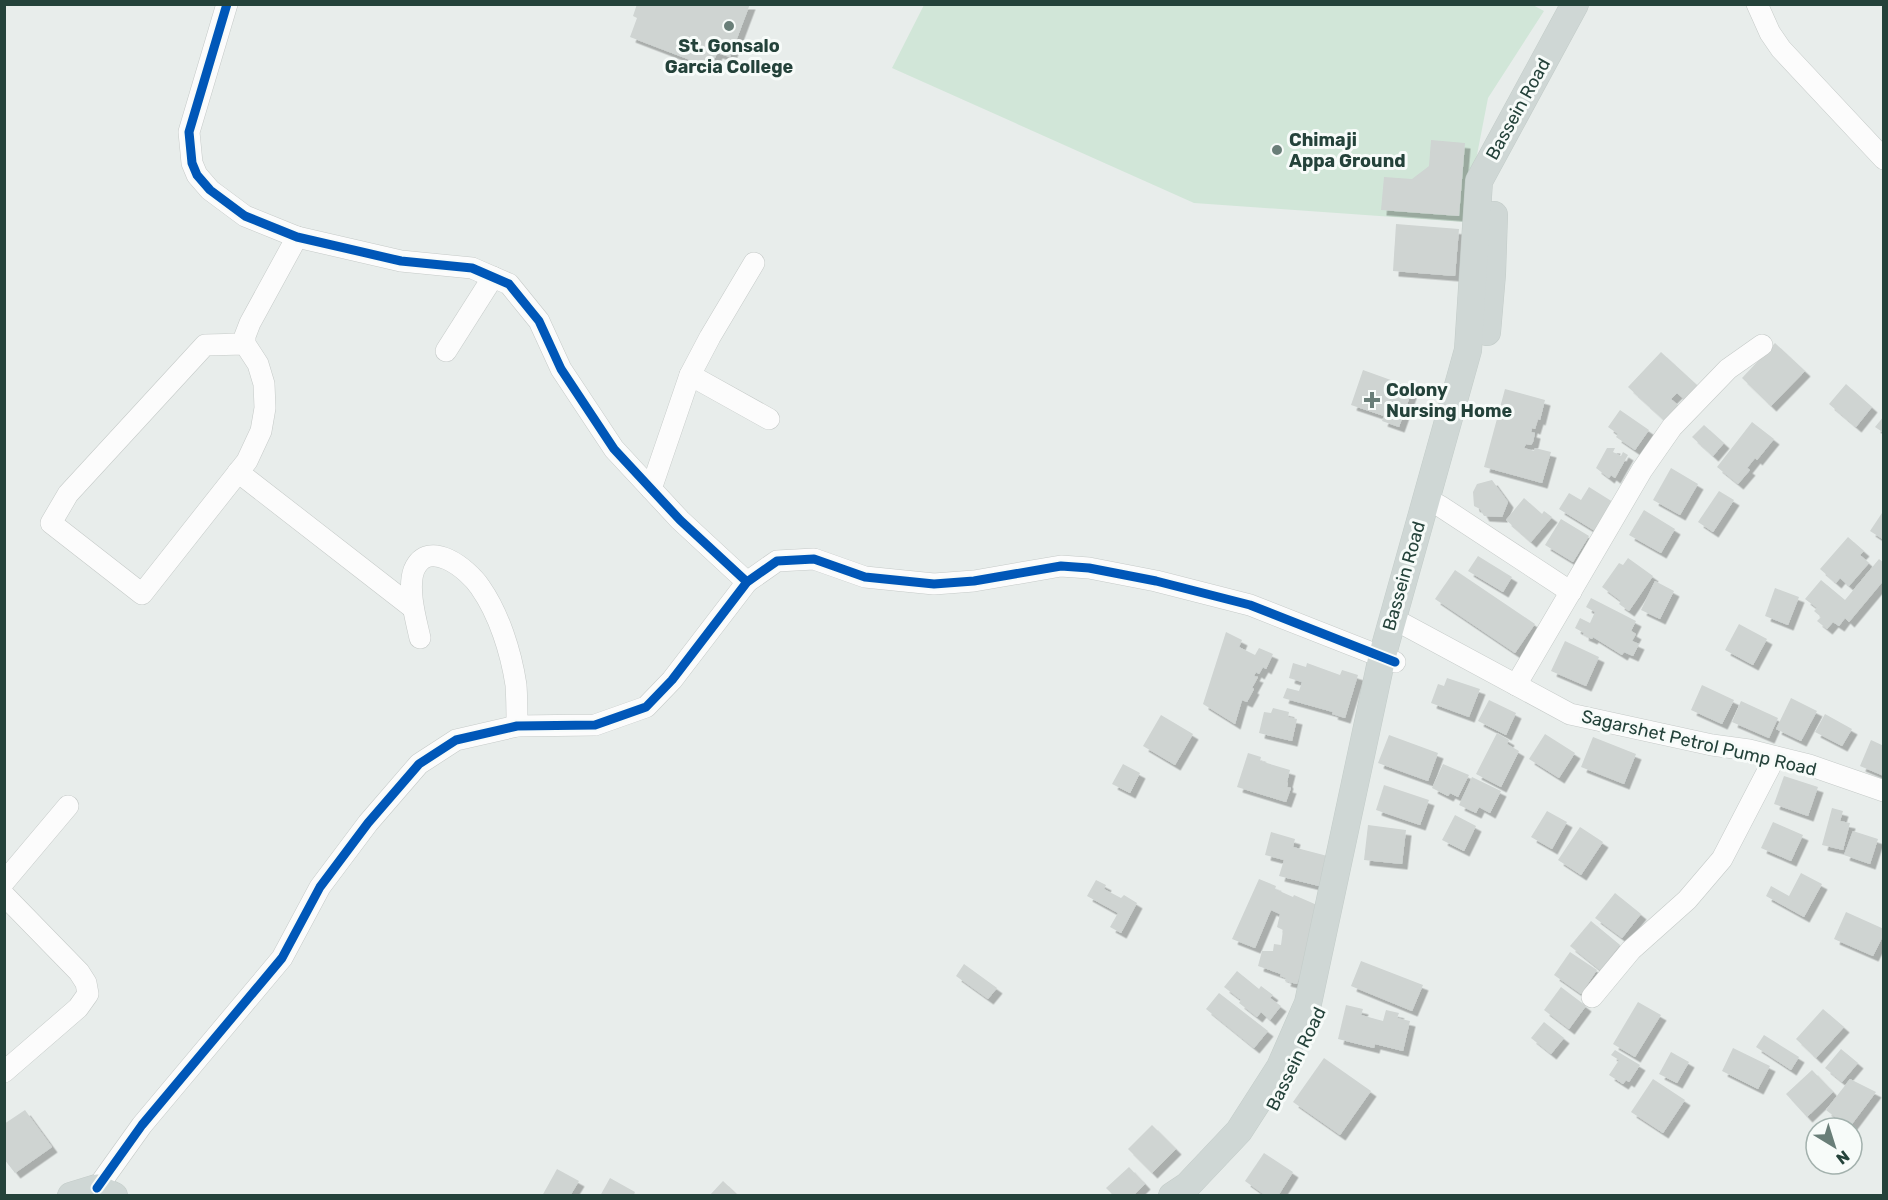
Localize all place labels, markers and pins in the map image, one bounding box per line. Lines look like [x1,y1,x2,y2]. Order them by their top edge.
marker: St. Gonsalo Garcia College [722,19,736,33]
place label: St. Gonsalo Garcia College [665,35,794,78]
place label: Chimaji Appa Ground [1289,129,1406,172]
marker: Chimaji Appa Ground [1270,143,1284,157]
place label: Colony Nursing Home [1386,379,1512,422]
marker: Colony Nursing Home [1363,391,1381,409]

